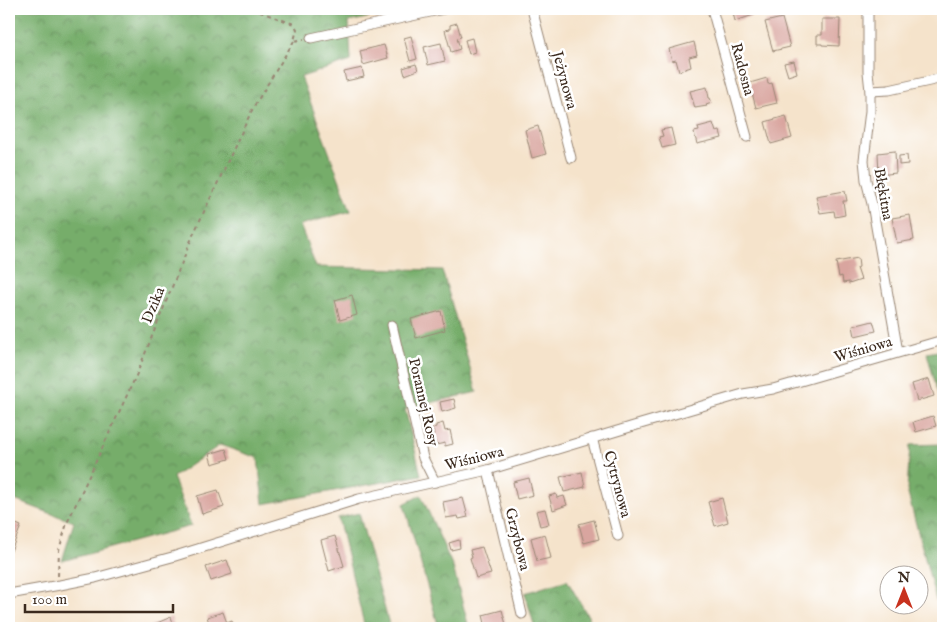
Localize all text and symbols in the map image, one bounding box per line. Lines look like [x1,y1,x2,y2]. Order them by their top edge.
street label: Radosna [726,41,759,98]
street label: Jeżynowa [547,47,581,112]
street label: Błękitna [870,167,898,222]
street label: Dzika [138,284,169,326]
street label: Wiśniowa [832,332,895,367]
street label: Porannej Rosy [404,356,443,449]
street label: Wiśniowa [443,442,506,475]
street label: Cytrynowa [599,449,636,520]
street label: Grzybowa [501,506,535,573]
north arrow [880,564,930,614]
text: N [897,569,910,587]
scale bar [25,582,172,614]
text: 100 m [32,590,68,609]

